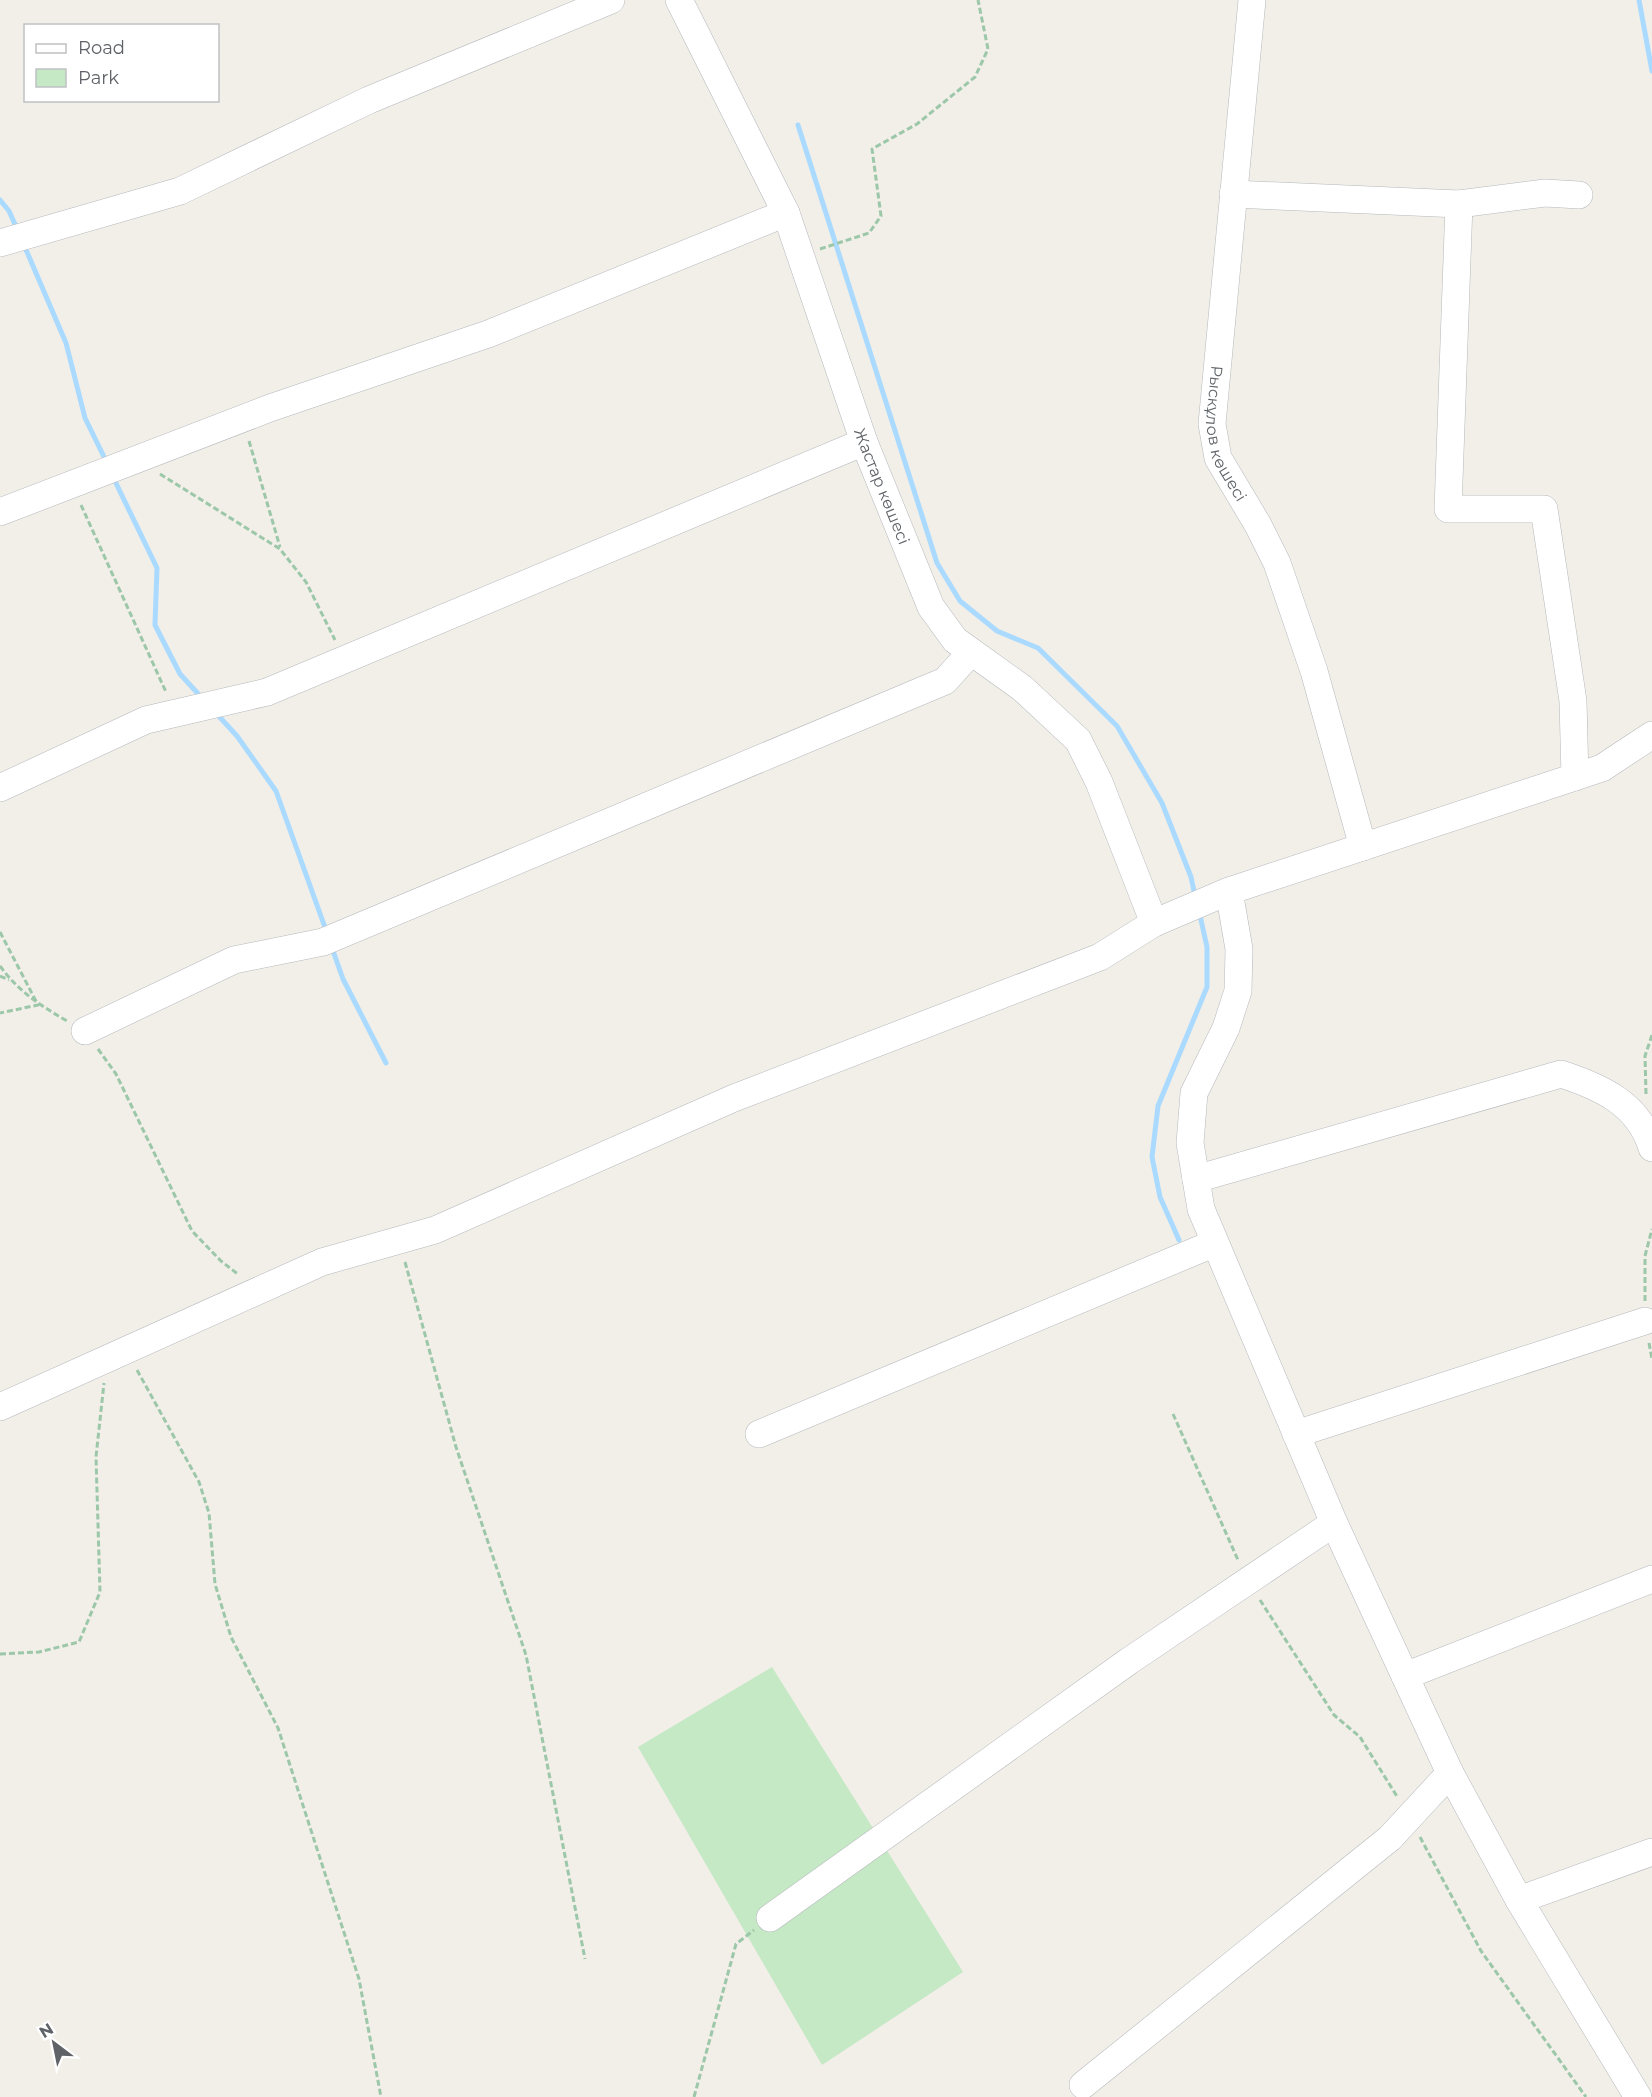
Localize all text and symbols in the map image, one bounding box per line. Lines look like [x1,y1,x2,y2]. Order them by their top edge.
legend [24,24,219,102]
text: Road [78,37,125,59]
text: Park [78,67,119,89]
street label: Рыскұлов көшесі [1202,365,1251,505]
street label: Жастар көшесі [850,426,914,547]
north arrow [24,2013,84,2073]
text: N [36,2019,57,2042]

